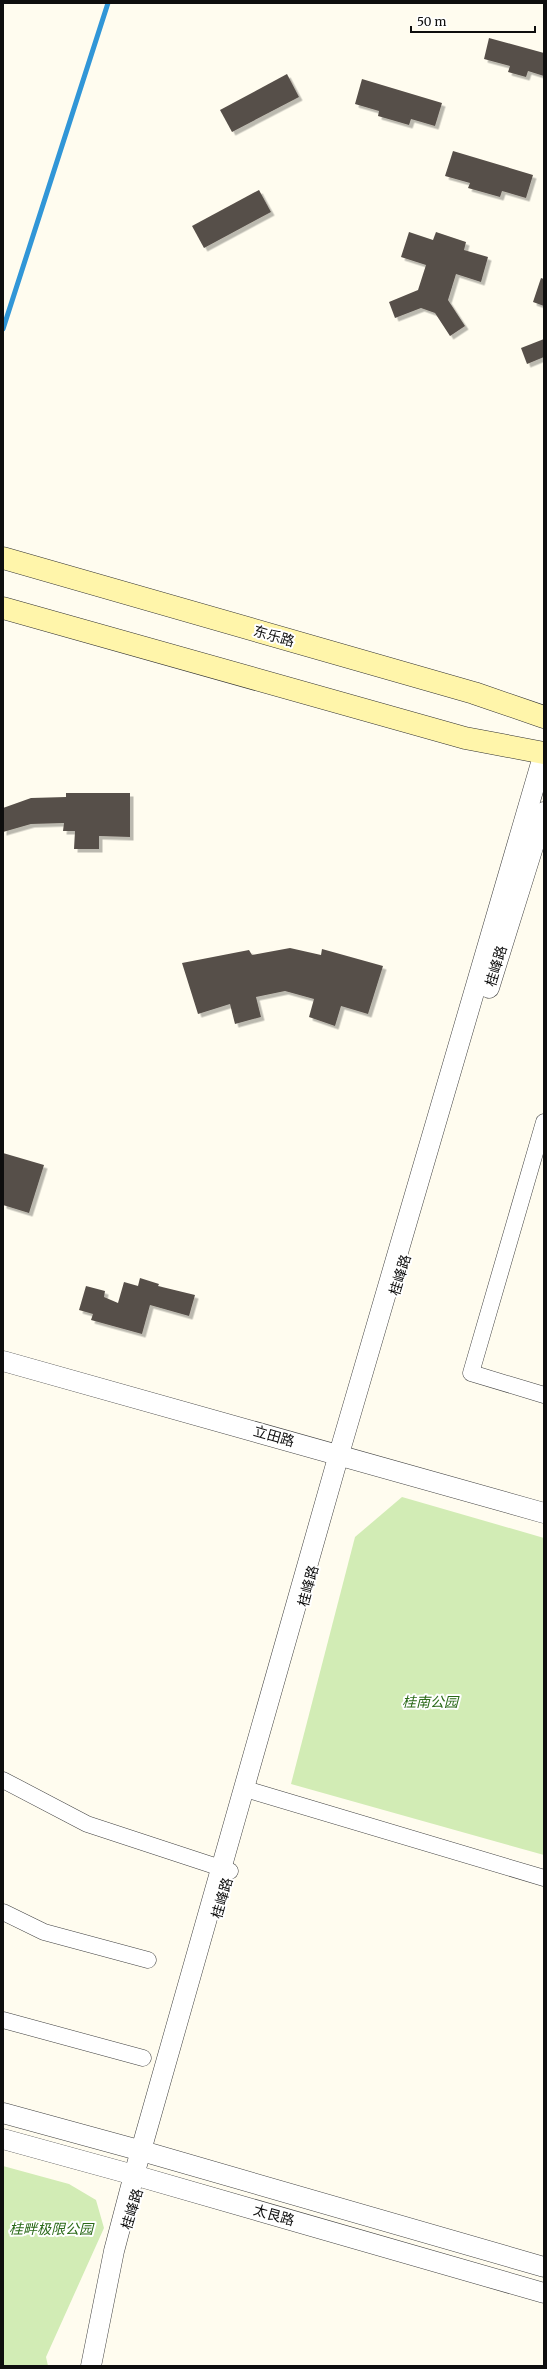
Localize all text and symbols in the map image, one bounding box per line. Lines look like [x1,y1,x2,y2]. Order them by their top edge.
scale bar [411,8,535,34]
text: 50 m [417,14,446,29]
street label: 东乐路 [251,622,297,650]
street label: 桂峰路 [481,943,511,989]
street label: 桂峰路 [385,1252,415,1298]
street label: 立田路 [251,1422,297,1450]
street label: 桂峰路 [294,1563,322,1609]
park label: 桂南公园 [402,1693,460,1711]
street label: 桂峰路 [208,1875,236,1921]
street label: 桂峰路 [117,2186,147,2232]
street label: 太艮路 [251,2201,297,2229]
park label: 桂畔极限公园 [9,2220,95,2238]

